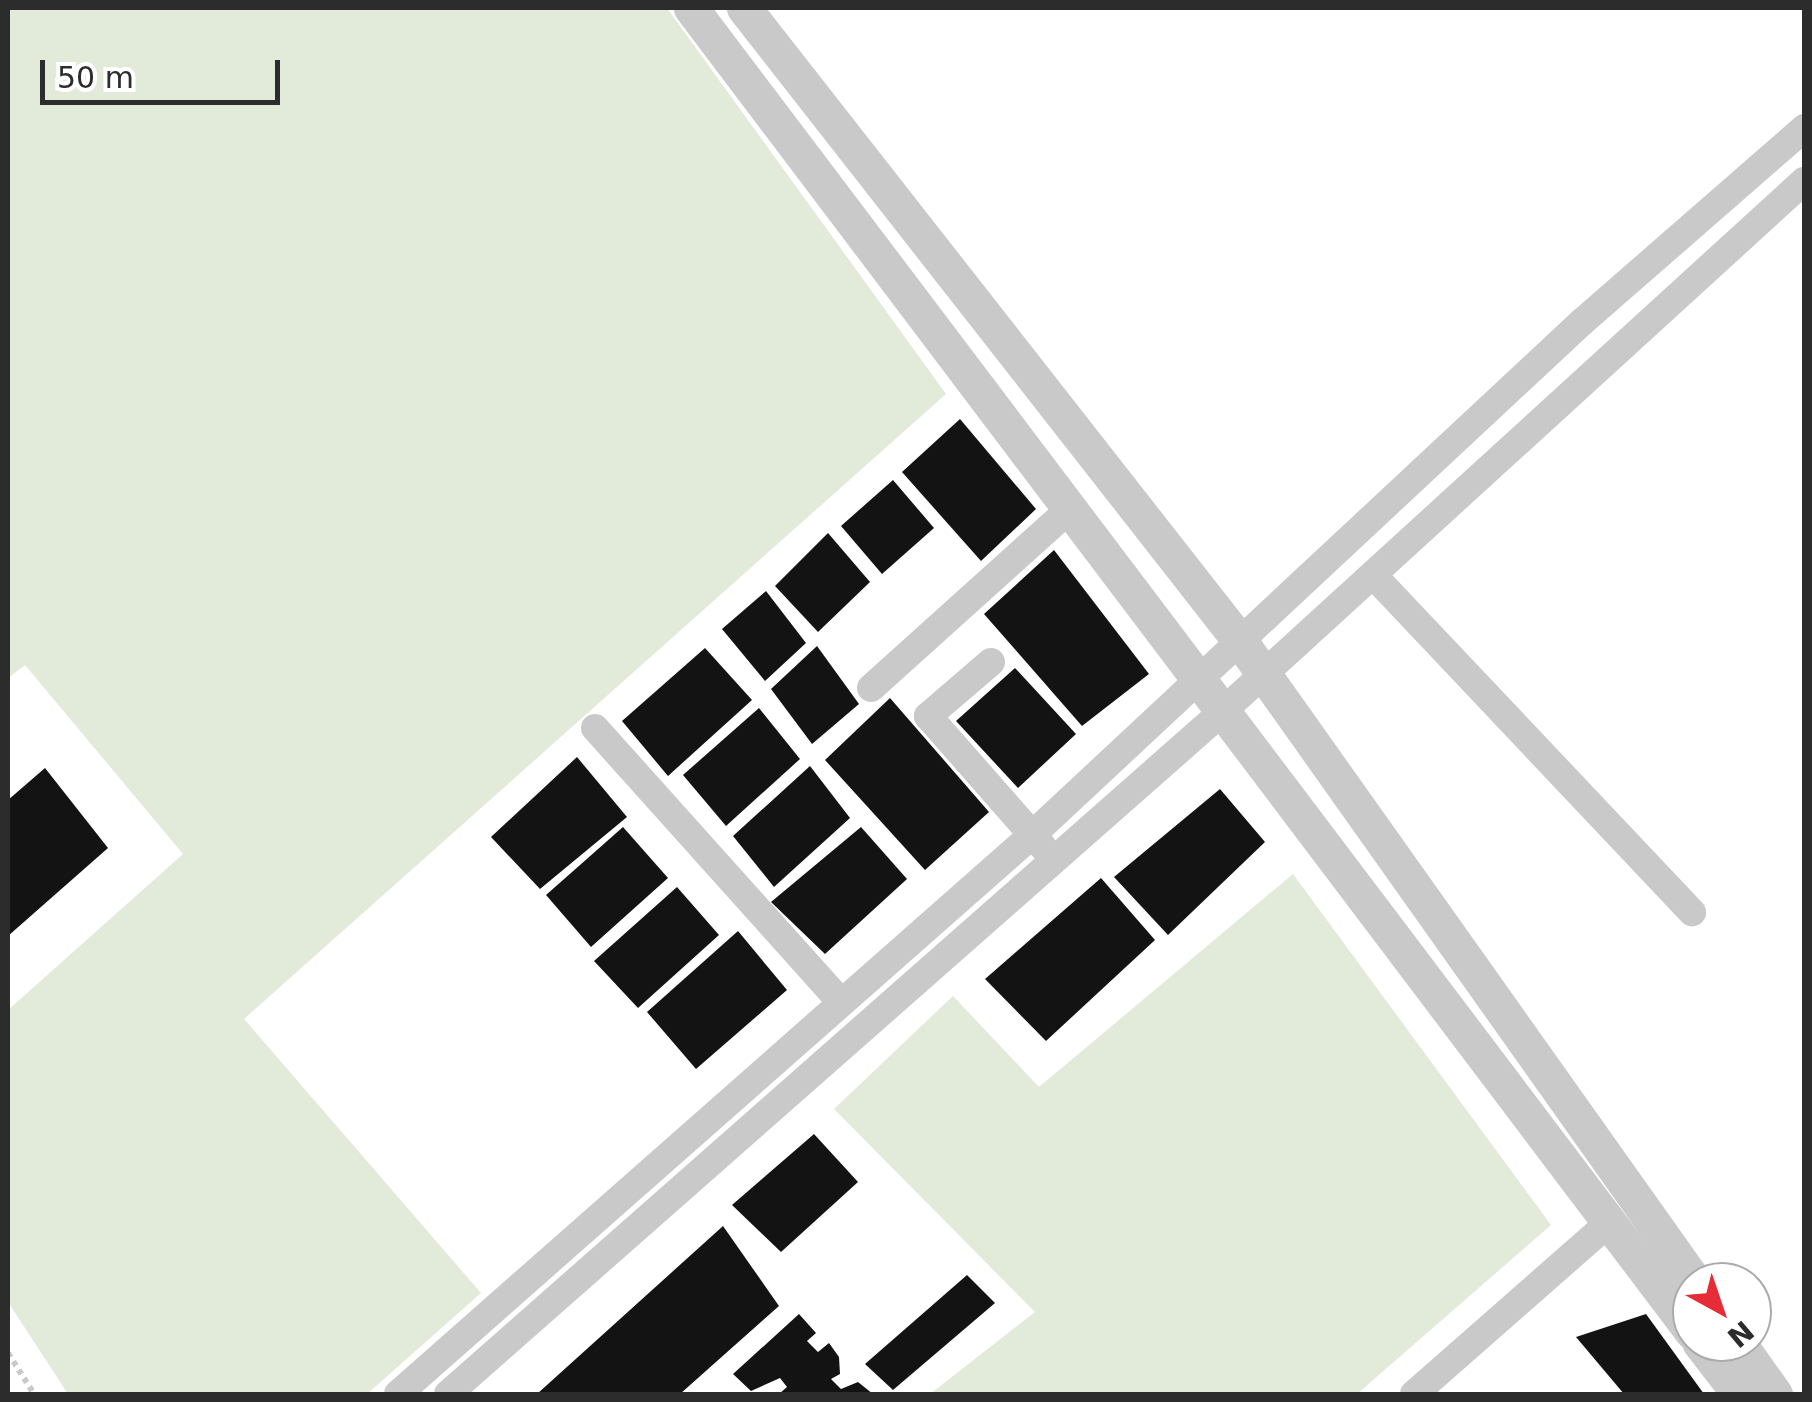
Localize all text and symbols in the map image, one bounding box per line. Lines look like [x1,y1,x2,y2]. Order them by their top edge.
scale bar [45,40,285,102]
text: 50 m [57,60,134,95]
north arrow [1672,1262,1772,1362]
text: N [1721,1314,1760,1354]

